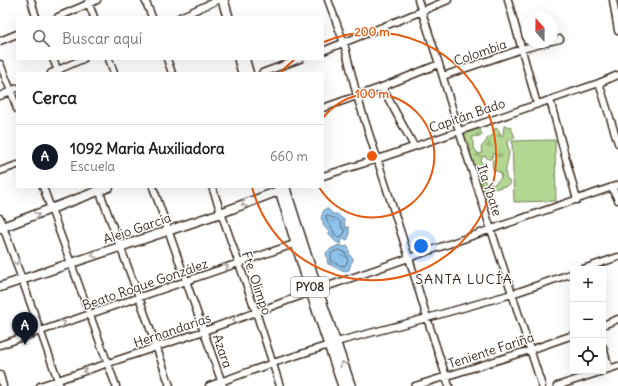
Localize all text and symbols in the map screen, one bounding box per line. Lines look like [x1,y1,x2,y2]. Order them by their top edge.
north arrow [522,12,558,48]
search box [16,16,324,60]
text: 200 m [354,24,390,39]
icon: search [30,27,52,49]
text: Buscar aquí [62,29,142,48]
street label: Colombia [451,36,509,69]
text: 100 m [355,86,389,101]
text: Cerca [32,87,77,109]
street label: Capitán Bado [427,94,507,136]
text: 1092 Maria Auxiliadora [70,139,225,158]
text: A [41,148,49,165]
text: 660 m [270,148,308,165]
centre of rings [365,149,379,163]
text: Escuela [70,158,115,175]
street label: Ita Ybate [473,162,506,218]
one-way arrow [240,199,247,208]
street label: Alejo García [101,209,173,248]
one-way arrow [33,211,40,219]
your location [411,236,431,256]
street label: Fte. Olimpo [238,249,275,317]
one-way arrow [91,250,98,259]
street label: Beato Roque González [80,255,210,314]
one-way arrow [11,258,20,265]
one-way arrow [222,263,229,272]
map controls [570,266,606,374]
button: + [570,266,606,302]
district label: SANTA LUCÍA [415,270,513,288]
road number: PY08 [291,277,329,297]
button: − [570,302,606,338]
street label: Hernandarias [131,309,213,352]
pin: A [12,312,38,345]
one-way arrow [232,315,239,323]
one-way arrow [60,320,67,328]
street label: Teniente Fariña [446,329,536,372]
street label: Azara [209,332,236,370]
button: locate [570,338,606,374]
one-way arrow [340,361,348,368]
one-way arrow [82,366,89,374]

